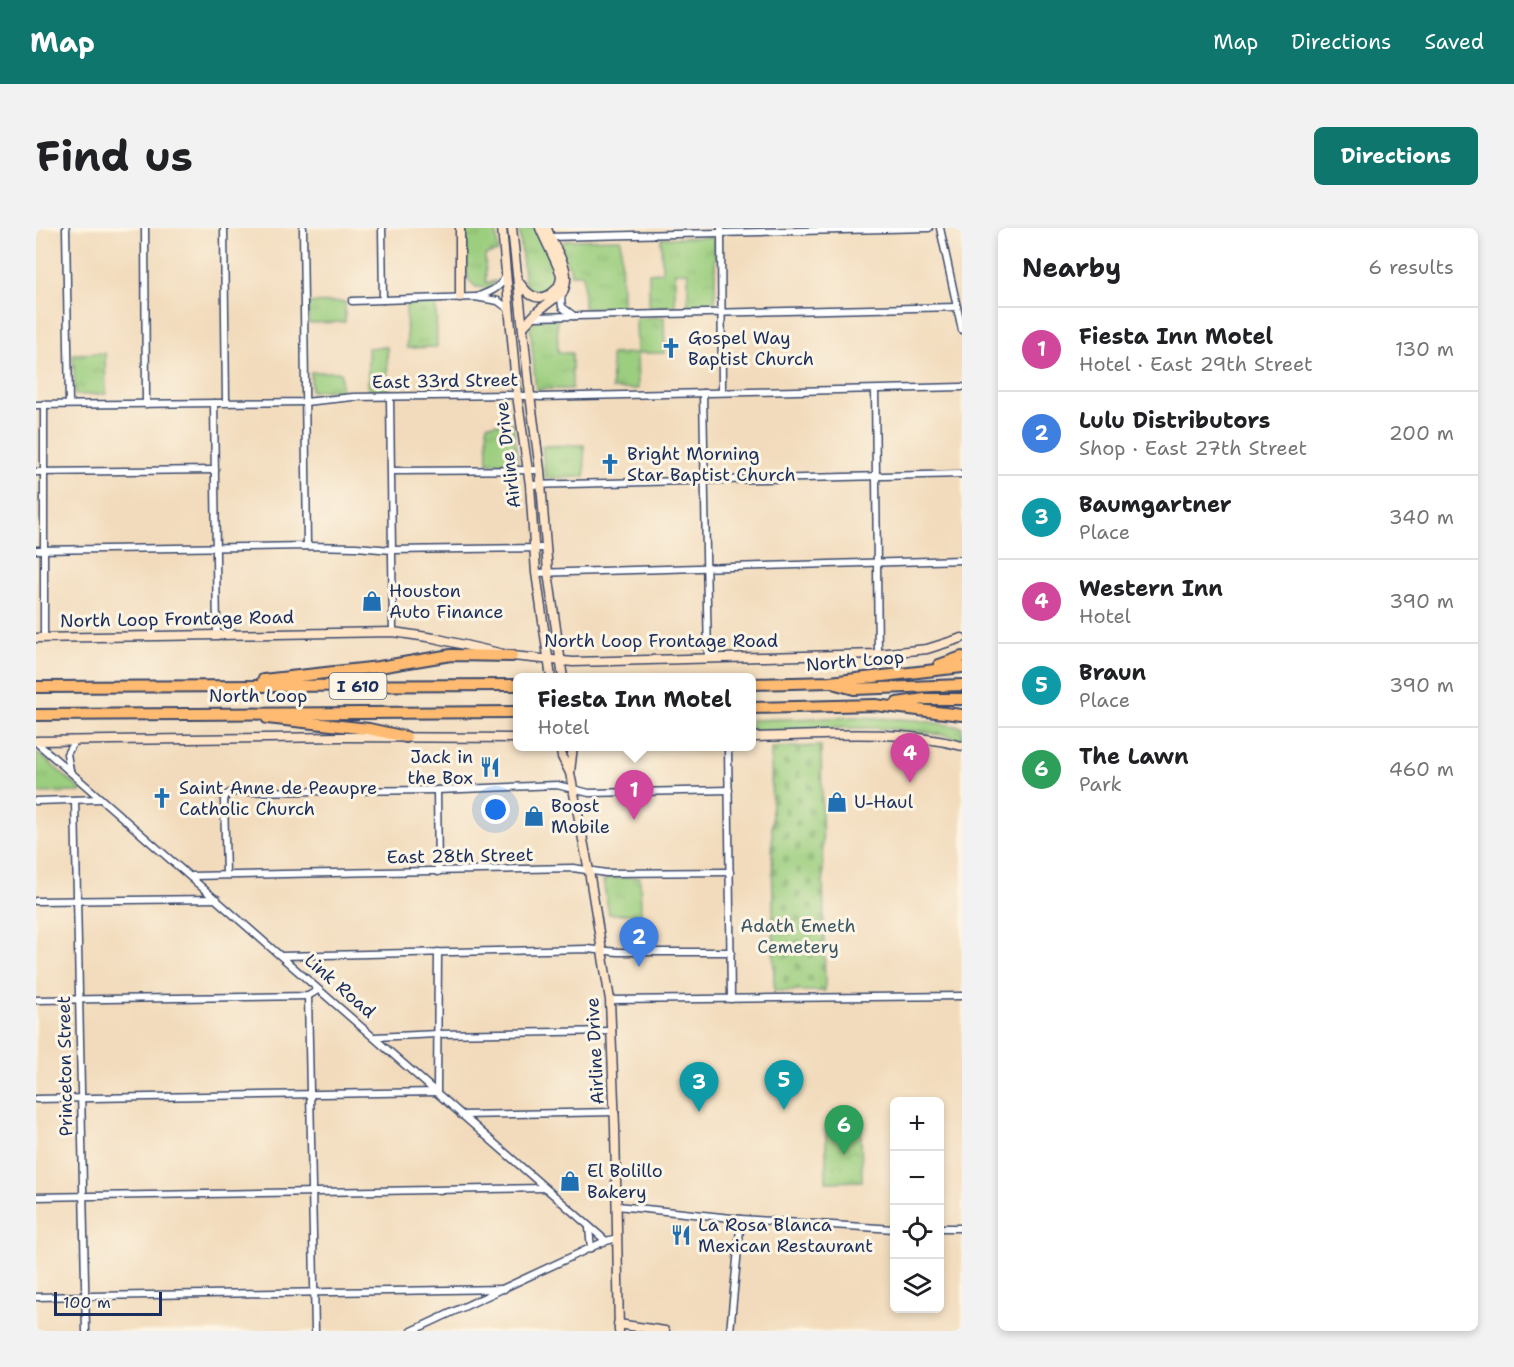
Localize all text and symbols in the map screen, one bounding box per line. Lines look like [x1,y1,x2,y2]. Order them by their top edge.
text: Map [30,23,95,61]
text: Map [1213,28,1258,56]
text: Directions [1291,28,1391,56]
text: Saved [1424,28,1484,56]
button: Directions [1314,127,1478,185]
text: Find us [36,128,193,184]
text: Nearby [1022,250,1121,285]
text: 6 results [1368,254,1454,280]
text: Fiesta Inn Motel [1079,322,1273,351]
place label: Gospel Way Baptist Church [688,326,814,371]
church icon: Gospel Way Baptist Church [659,336,683,360]
text: 1 [1037,336,1046,362]
text: 130 m [1395,336,1454,362]
text: Hotel · East 29th Street [1079,351,1313,377]
street label: East 33rd Street [372,368,519,394]
street label: Airline Drive [490,400,526,510]
text: Lulu Distributors [1079,406,1270,435]
text: 2 [1035,420,1049,446]
text: 200 m [1389,420,1454,446]
text: Shop · East 27th Street [1079,435,1307,461]
place label: Bright Morning Star Baptist Church [627,442,796,487]
church icon: Bright Morning Star Baptist Church [598,452,622,476]
text: Baumgartner [1079,490,1232,519]
text: 3 [1035,504,1049,530]
text: 340 m [1389,504,1454,530]
text: Place [1079,519,1130,545]
text: Western Inn [1079,574,1223,603]
place label: Houston Auto Finance [389,579,503,624]
text: 4 [1035,588,1049,614]
text: 390 m [1389,588,1454,614]
shop icon: Houston Auto Finance [360,589,384,613]
text: Hotel [1079,603,1131,629]
street label: North Loop Frontage Road [60,605,294,633]
street label: North Loop Frontage Road [544,629,778,653]
street label: North Loop [805,645,905,677]
text: Braun [1079,658,1146,687]
text: 5 [1035,672,1048,698]
text: 390 m [1389,672,1454,698]
road number: I 610 [330,673,386,699]
popup [513,673,756,751]
street label: North Loop [209,684,307,708]
text: Fiesta Inn Motel [537,685,732,714]
text: Place [1079,687,1130,713]
text: Hotel [537,714,589,740]
pin: 4 [890,734,930,783]
text: The Lawn [1079,742,1189,771]
place label: Jack in the Box [407,745,473,790]
restaurant icon: Jack in the Box [478,755,502,779]
text: 6 [1035,756,1049,782]
text: 460 m [1389,756,1454,782]
pin: 1 [614,770,654,820]
text: Park [1079,771,1122,797]
place label: Saint Anne de Peaupre Catholic Church [179,776,377,821]
church icon: Saint Anne de Peaupre Catholic Church [150,786,174,810]
shop icon: U-Haul [825,790,849,814]
place label: U-Haul [854,790,914,814]
place label: Boost Mobile [551,794,610,839]
your location [481,795,510,824]
shop icon: Boost Mobile [522,804,546,828]
street label: East 28th Street [386,843,534,869]
park label: Adath Emeth Cemetery [740,914,856,959]
pin: 2 [620,918,658,967]
street label: Link Road [299,948,381,1024]
street label: Princeton Street [52,995,78,1137]
street label: Airline Drive [580,997,610,1105]
pin: 5 [764,1060,804,1110]
pin: 3 [680,1062,718,1112]
map controls [890,1097,944,1313]
button: + [890,1097,944,1151]
pin: 6 [824,1106,864,1155]
button: − [890,1151,944,1205]
place label: El Bolillo Bakery [587,1159,663,1204]
shop icon: El Bolillo Bakery [558,1169,582,1193]
button: locate [890,1205,944,1259]
place label: La Rosa Blanca Mexican Restaurant [698,1213,873,1258]
restaurant icon: La Rosa Blanca Mexican Restaurant [669,1223,693,1247]
button: layers [890,1259,944,1313]
scale bar [54,1289,162,1316]
text: 100 m [63,1292,111,1313]

